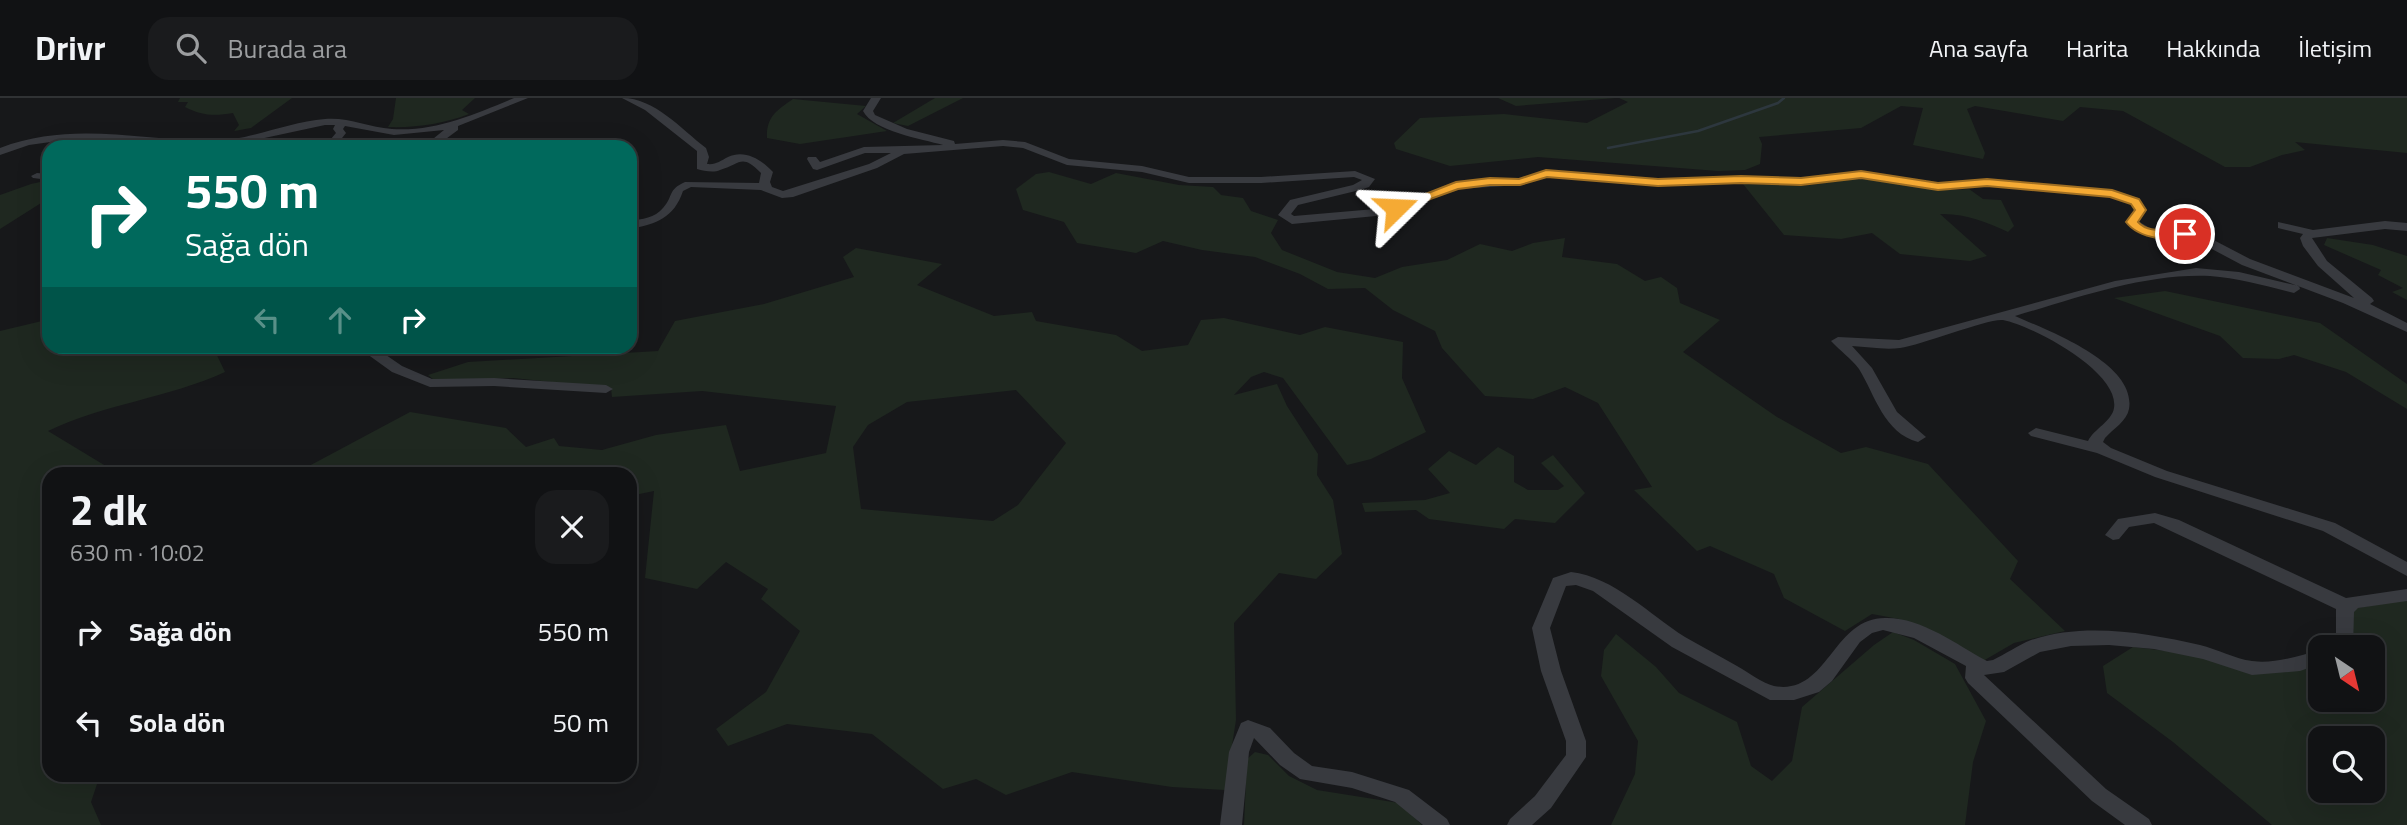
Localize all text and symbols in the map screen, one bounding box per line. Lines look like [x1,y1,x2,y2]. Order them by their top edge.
search box [148,17,638,80]
text: Drivr [35,23,106,73]
icon: search [172,29,210,67]
text: Burada ara [228,29,347,68]
text: Ana sayfa [1929,30,2028,66]
text: Harita [2066,30,2128,66]
text: Hakkında [2166,30,2260,66]
text: İletişim [2298,30,2372,66]
text: 550 m [185,152,319,227]
icon: right [70,168,161,259]
position arrow [1359,171,1433,245]
pin [2155,204,2215,264]
icon: arrive [2166,215,2204,253]
text: Sağa dön [185,220,309,268]
icon: left [248,301,286,339]
icon: ahead [321,301,359,339]
icon: right [394,301,432,339]
text: 2 dk [70,477,147,541]
button: close [535,490,609,564]
text: 630 m · 10:02 [70,535,205,570]
text: Sağa dön [129,612,232,651]
text: 550 m [538,612,609,651]
icon: right [70,613,108,651]
north arrow [2308,635,2385,712]
map controls [2308,635,2385,803]
text: Sola dön [129,703,226,742]
text: 50 m [552,703,609,742]
icon: left [70,704,108,742]
button: search [2308,726,2385,803]

